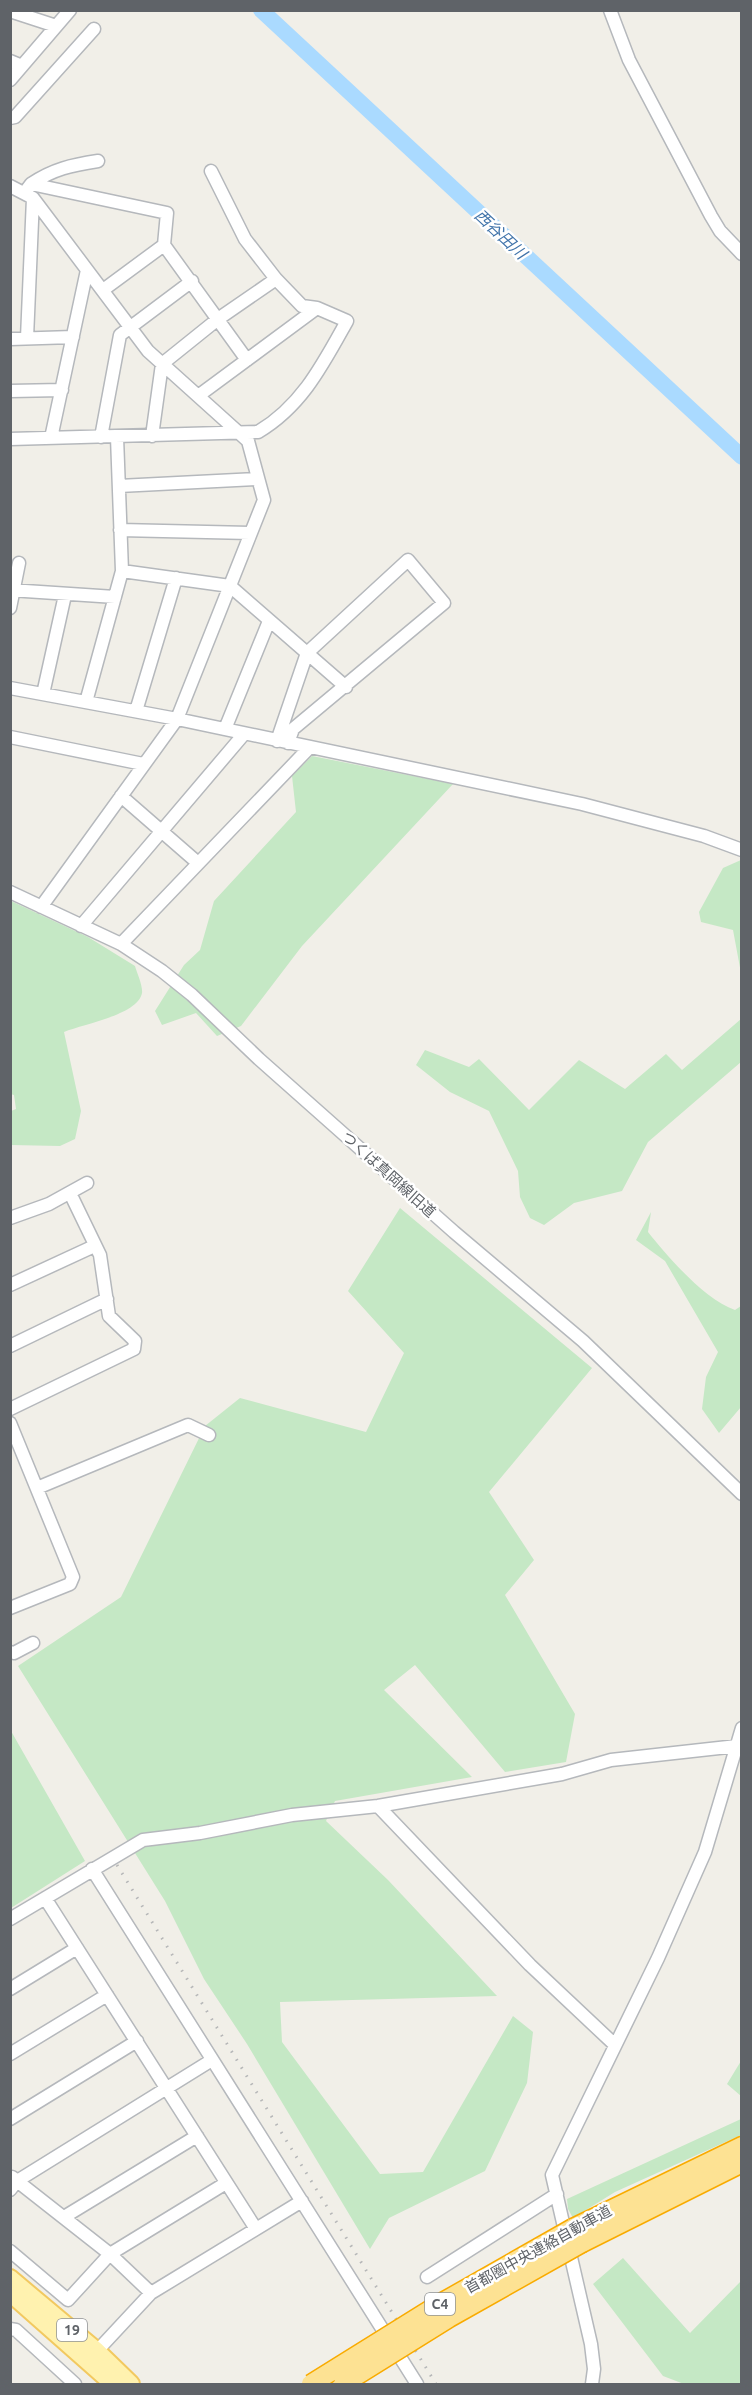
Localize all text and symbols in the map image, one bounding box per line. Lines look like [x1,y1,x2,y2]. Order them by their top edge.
water label: 西谷田川 [471,206,532,264]
street label: つくば真岡線旧道 [339,1128,439,1220]
street label: 首都圏中央連絡自動車道 [462,2202,614,2296]
road number: C4 [425,2293,455,2315]
road number: 19 [57,2319,87,2341]

